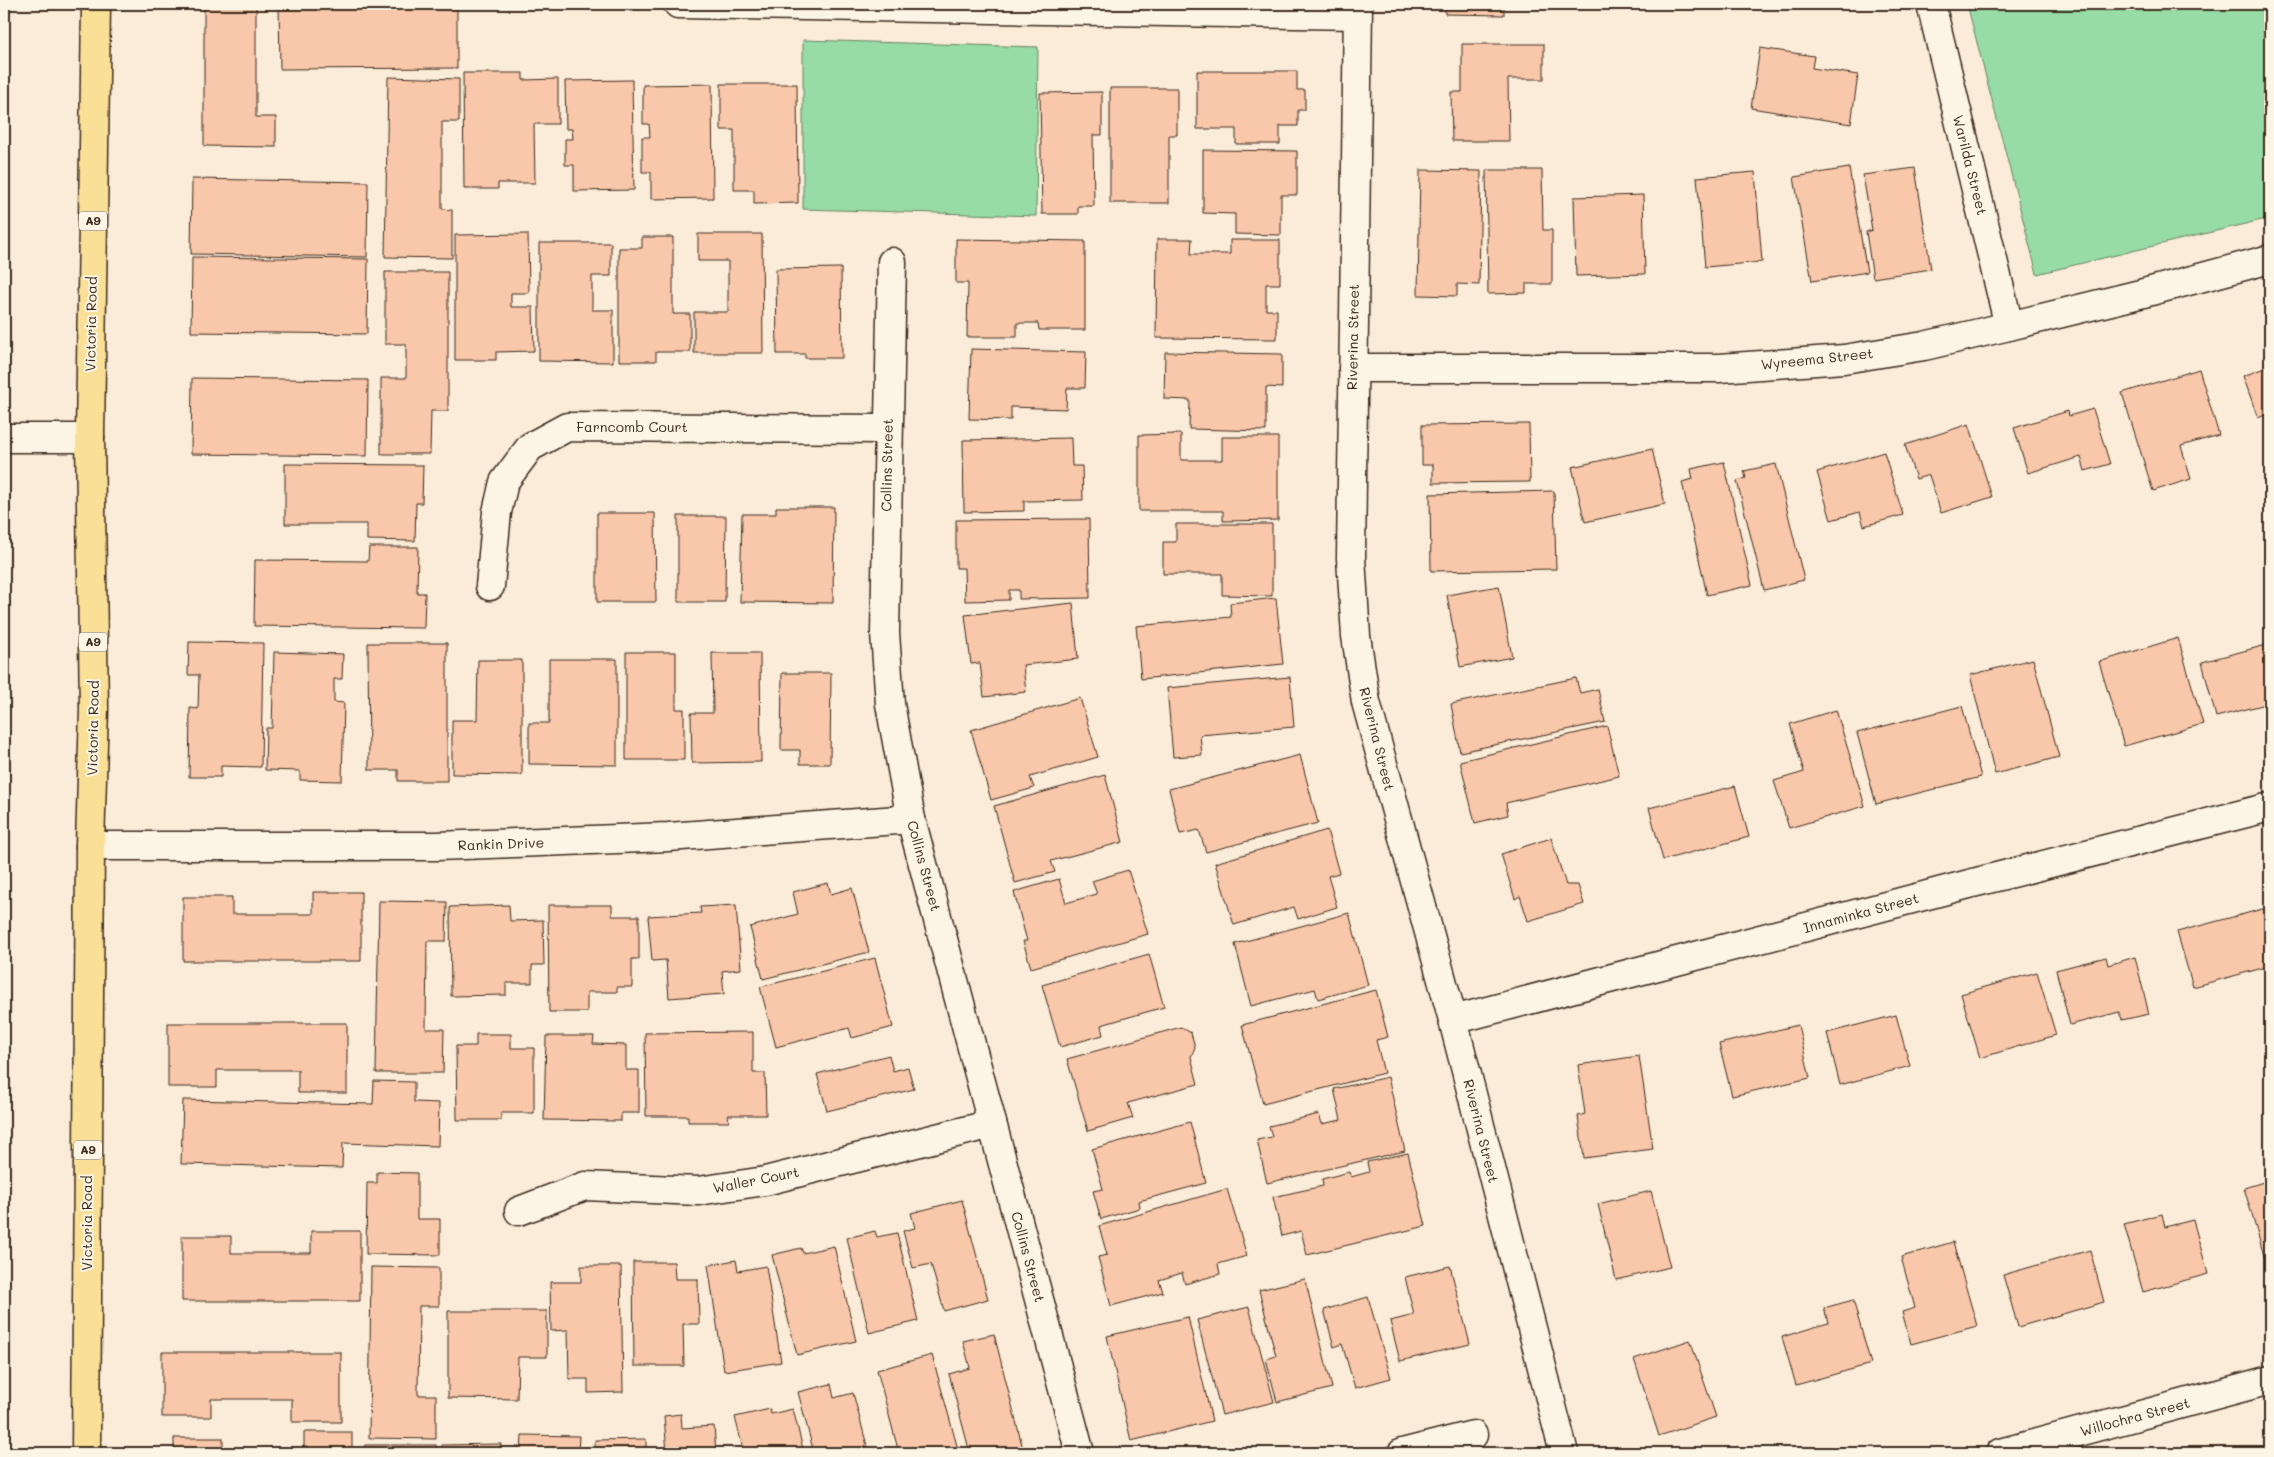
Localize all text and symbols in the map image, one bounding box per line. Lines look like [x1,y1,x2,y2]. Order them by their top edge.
street label: Warilda Street [1949,113,1992,217]
road number: A9 [79,212,107,230]
street label: Victoria Road [80,276,101,372]
street label: Riverina Street [1342,284,1363,390]
street label: Wyreema Street [1760,343,1874,374]
street label: Farncomb Court [576,417,688,436]
street label: Collins Street [876,418,897,512]
road number: A9 [79,632,107,652]
street label: Victoria Road [82,680,103,776]
street label: Riverina Street [1355,685,1400,793]
street label: Collins Street [903,818,946,913]
street label: Rankin Drive [457,832,544,855]
street label: Innaminka Street [1801,888,1921,937]
street label: Riverina Street [1459,1077,1504,1185]
road number: A9 [74,1140,102,1160]
street label: Waller Court [711,1162,801,1197]
street label: Victoria Road [77,1175,96,1271]
street label: Collins Street [1007,1209,1050,1304]
street label: Willochra Street [2078,1393,2192,1440]

